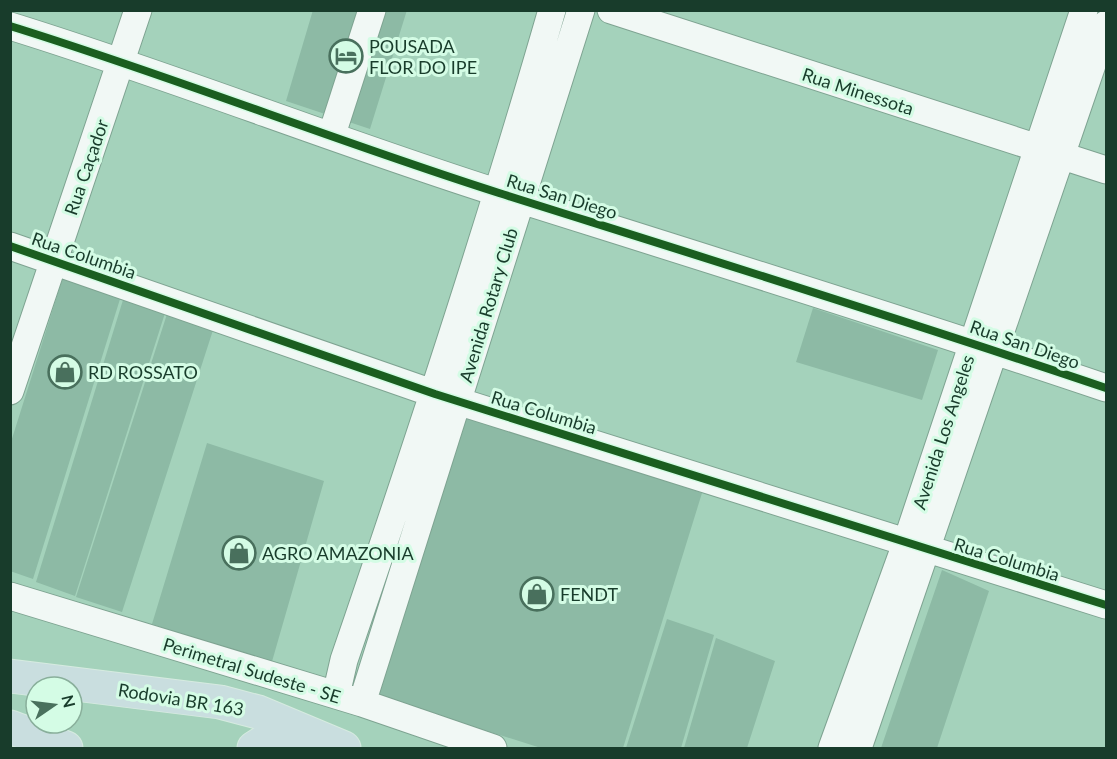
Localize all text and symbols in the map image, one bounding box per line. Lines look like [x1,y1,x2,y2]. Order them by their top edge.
place label: POUSADA FLOR DO IPE [369,35,477,78]
hotel icon: POUSADA FLOR DO IPE [328,38,364,74]
street label: Rua Minessota [799,63,917,119]
street label: Rua Caçador [59,116,113,218]
street label: Rua San Diego [504,169,620,223]
street label: Avenida Rotary Club [454,225,522,385]
street label: Rua Columbia [29,227,139,283]
street label: Rua San Diego [967,315,1083,373]
street label: Avenida Los Angeles [908,352,978,512]
shop icon: RD ROSSATO [47,354,83,390]
place label: RD ROSSATO [88,361,198,383]
street label: Rua Columbia [489,386,599,438]
street label: Rua Columbia [952,533,1062,585]
shop icon: AGRO AMAZONIA [221,535,257,571]
place label: AGRO AMAZONIA [262,542,414,564]
shop icon: FENDT [519,576,555,612]
place label: FENDT [560,583,618,605]
street label: Perimetral Sudeste - SE [161,632,343,708]
north arrow [24,675,84,735]
street label: Rodovia BR 163 [117,678,245,720]
text: N [58,693,80,710]

